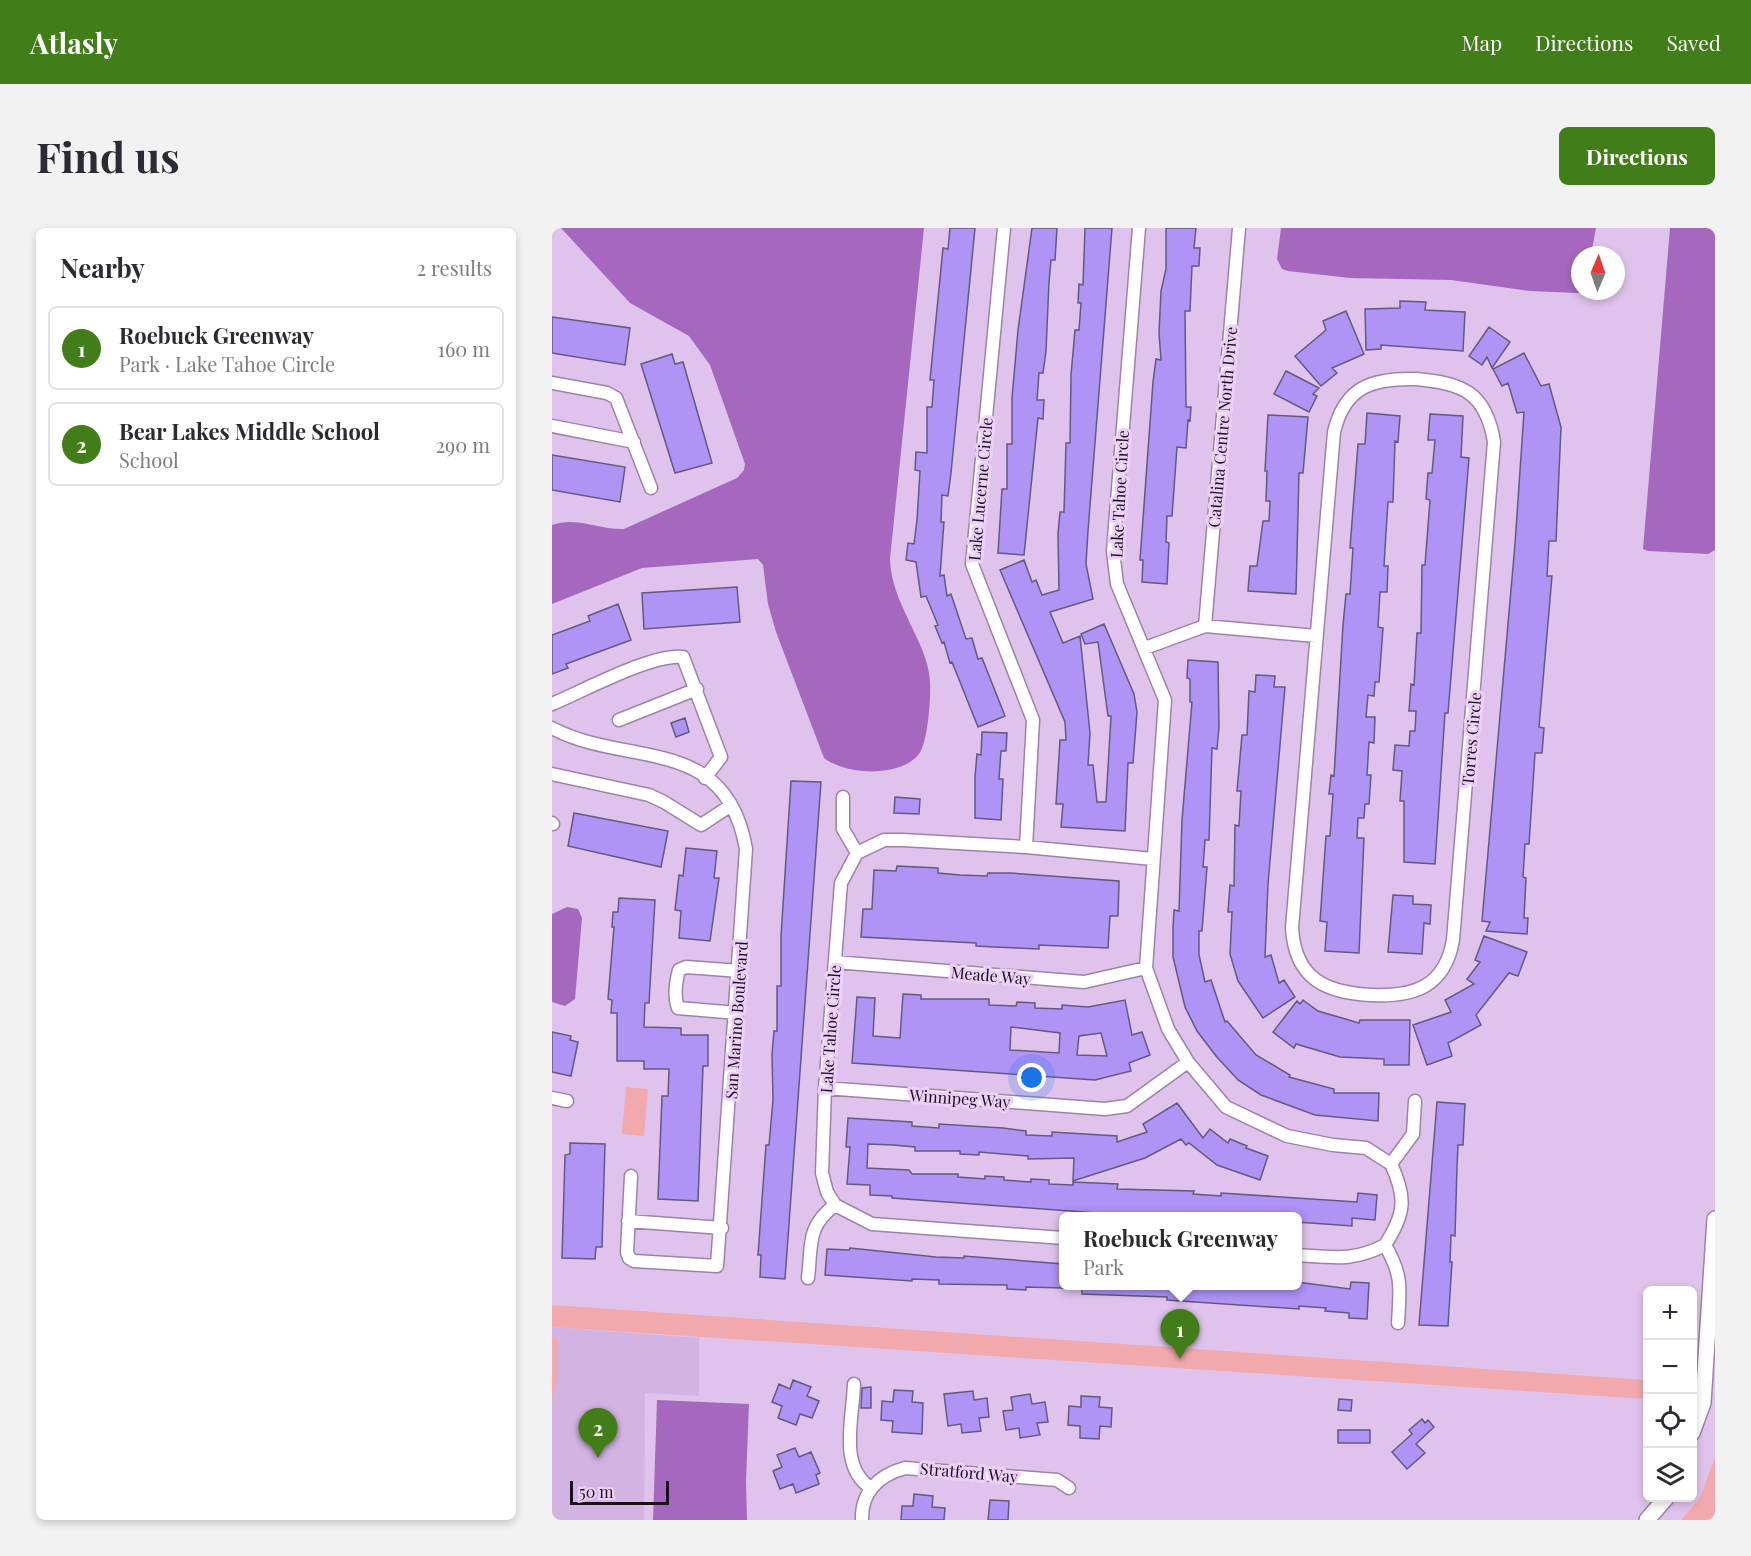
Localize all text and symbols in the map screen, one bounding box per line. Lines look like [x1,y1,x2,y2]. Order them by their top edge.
text: Atlasly [30,24,118,61]
text: Map [1461,28,1502,56]
text: Directions [1535,28,1633,56]
text: Saved [1666,28,1721,56]
button: Directions [1559,127,1715,185]
text: Find us [36,128,180,184]
north arrow [1571,246,1625,300]
text: Nearby [60,250,145,285]
text: 2 results [417,254,492,281]
text: Roebuck Greenway [119,320,314,350]
street label: Catalina Centre North Drive [1203,326,1241,528]
text: 1 [78,335,85,362]
text: 160 m [438,335,490,362]
text: Park · Lake Tahoe Circle [119,350,335,377]
text: Bear Lakes Middle School [119,416,380,446]
street label: Lake Lucerne Circle [963,416,997,562]
street label: Lake Tahoe Circle [1105,429,1133,559]
text: 2 [76,431,87,458]
text: 290 m [436,431,490,458]
text: School [119,446,179,473]
street label: Torres Circle [1456,691,1486,787]
street label: San Marino Boulevard [720,940,752,1100]
street label: Meade Way [950,961,1032,989]
street label: Lake Tahoe Circle [815,964,845,1094]
your location [1017,1063,1046,1092]
street label: Winnipeg Way [908,1084,1011,1112]
popup [1059,1212,1302,1290]
text: Roebuck Greenway [1083,1223,1278,1253]
text: Park [1083,1253,1124,1280]
map controls [1643,1286,1697,1502]
button: + [1643,1286,1697,1340]
pin: 1 [1160,1310,1200,1359]
button: − [1643,1340,1697,1394]
button: locate [1643,1394,1697,1448]
pin: 2 [578,1408,618,1458]
button: layers [1643,1448,1697,1502]
street label: Stratford Way [919,1457,1019,1487]
scale bar [570,1478,669,1506]
text: 50 m [579,1481,613,1502]

